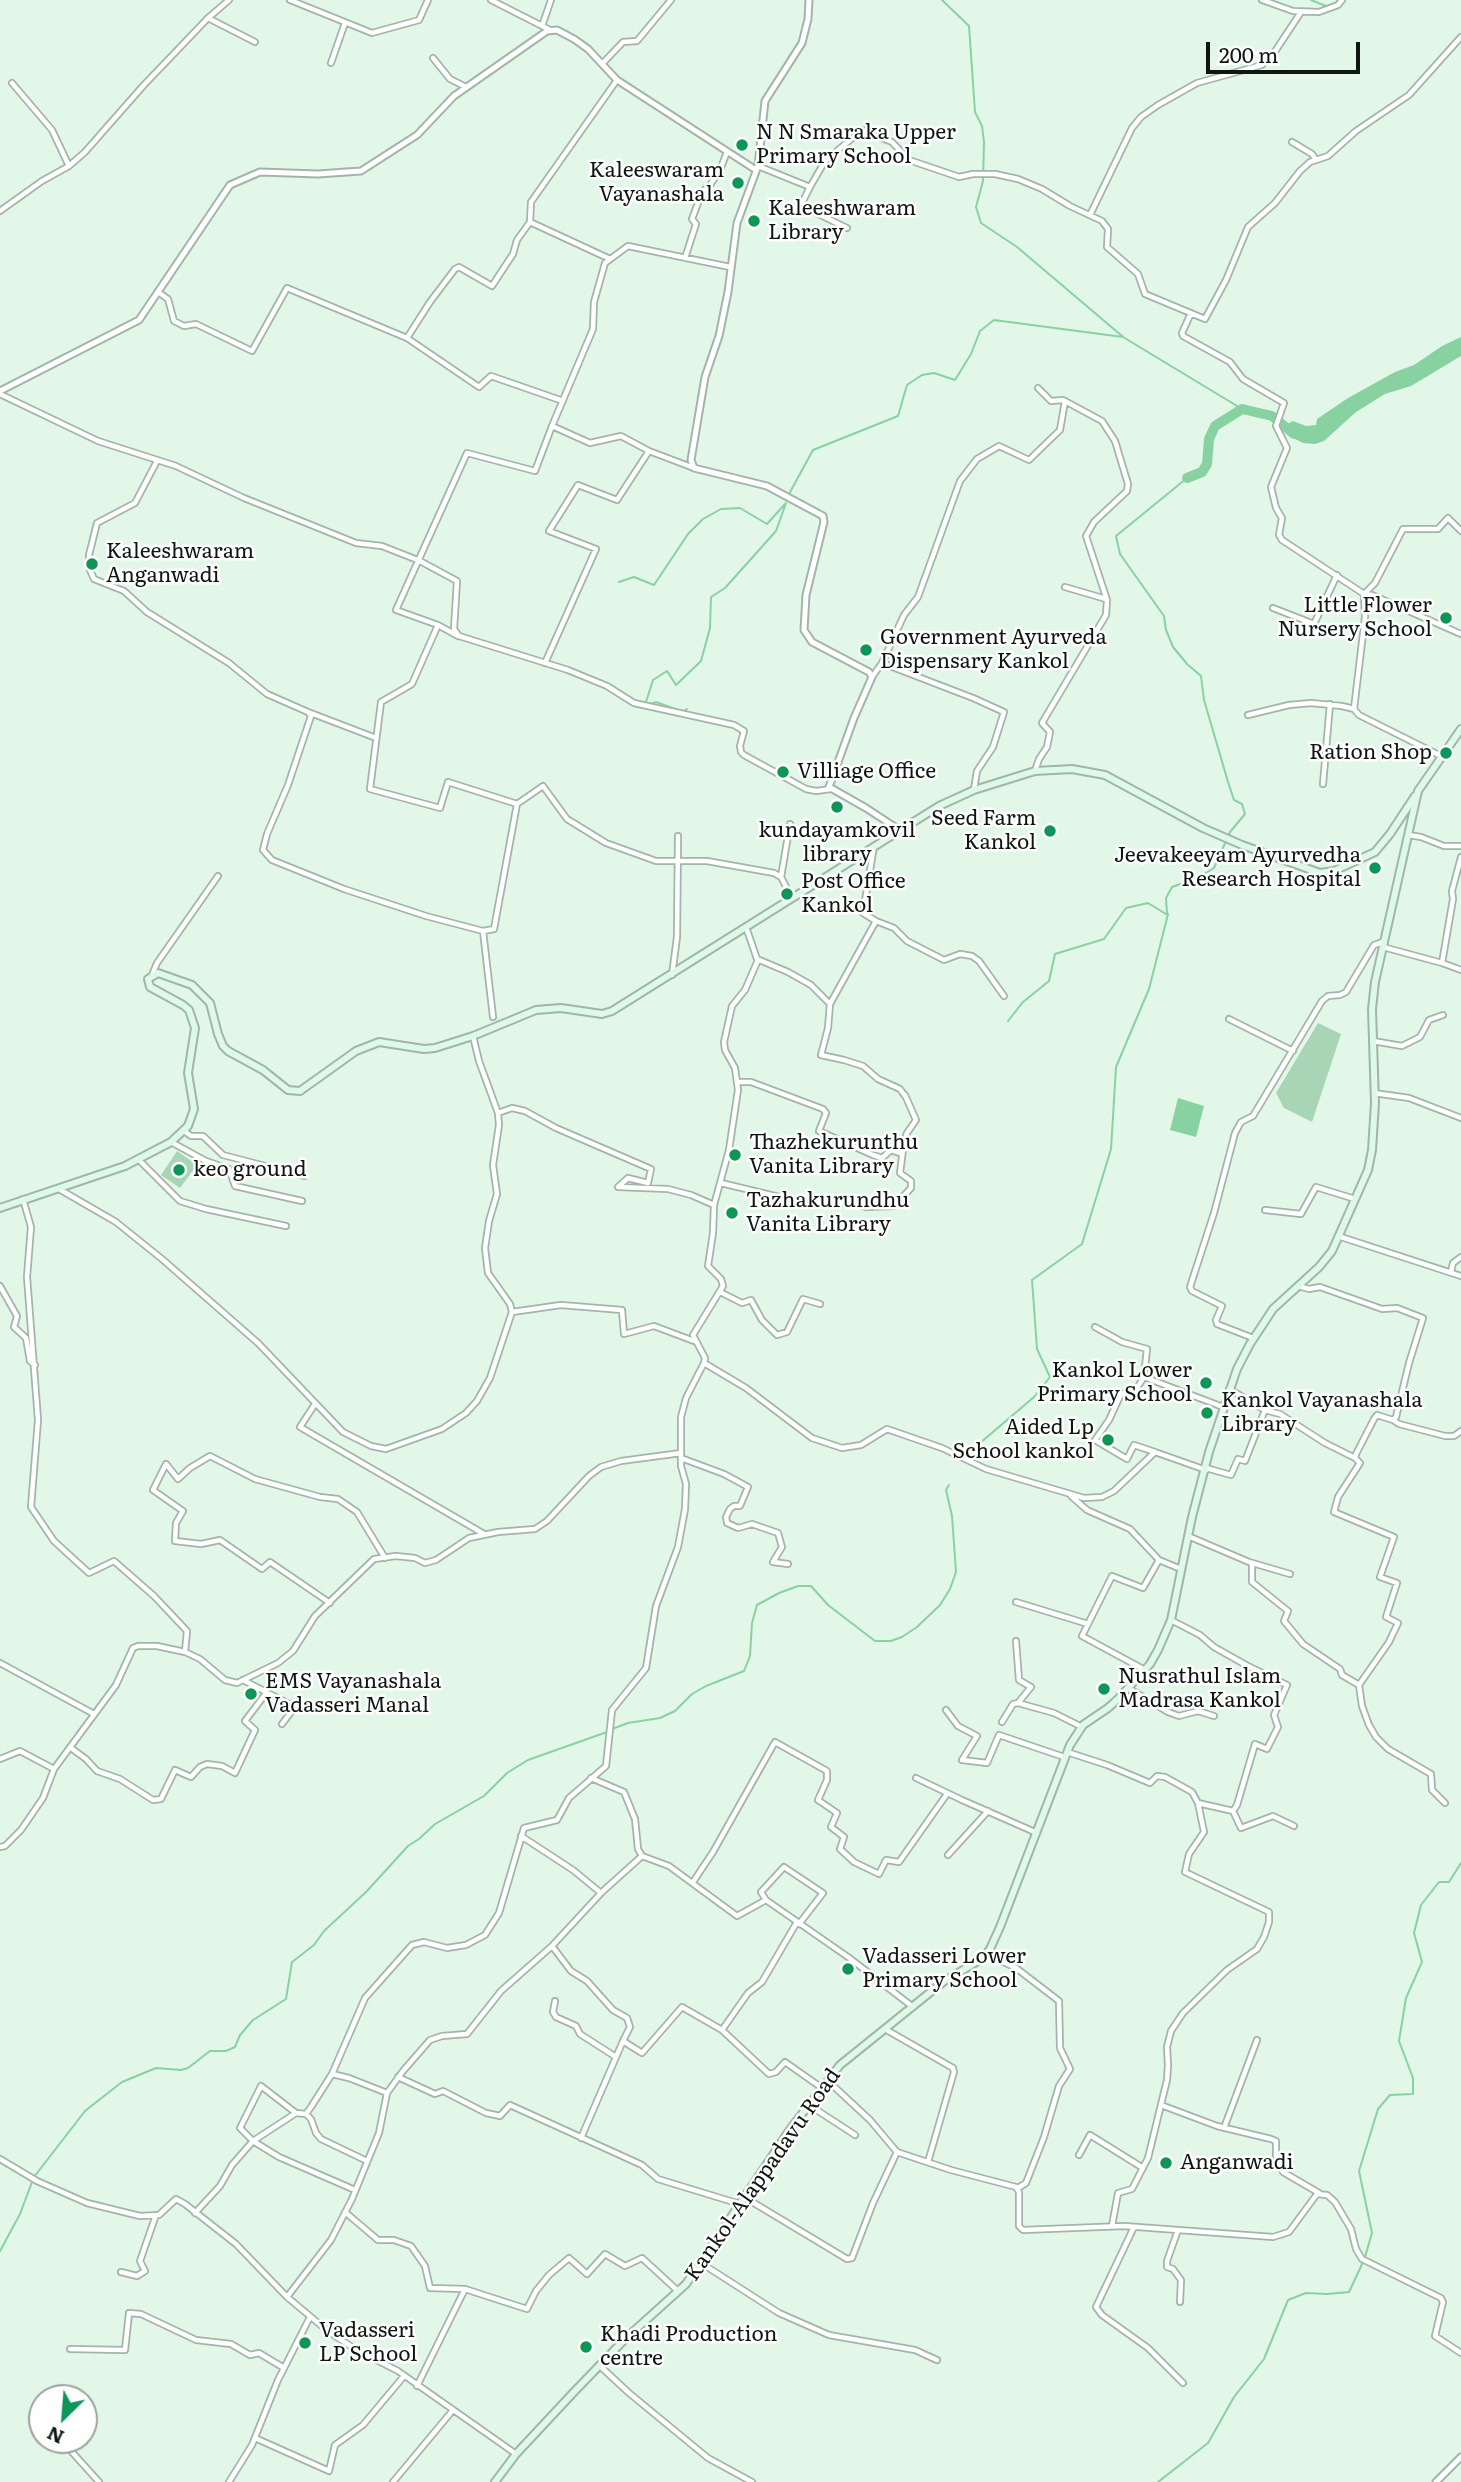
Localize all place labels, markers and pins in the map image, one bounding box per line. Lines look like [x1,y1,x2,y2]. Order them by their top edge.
place label: N N Smaraka Upper Primary School [756,120,956,170]
marker: N N Smaraka Upper Primary School [734,137,750,153]
place label: Kaleeswaram Vayanashala [589,158,724,208]
marker: Kaleeswaram Vayanashala [730,175,746,191]
place label: Kaleeshwaram Library [768,196,916,246]
marker: Kaleeshwaram Library [746,213,762,229]
place label: Kaleeshwaram Anganwadi [106,539,254,589]
marker: Kaleeshwaram Anganwadi [84,556,100,572]
place label: Little Flower Nursery School [1278,593,1432,643]
marker: Little Flower Nursery School [1438,610,1454,626]
place label: Government Ayurveda Dispensary Kankol [880,625,1107,675]
marker: Government Ayurveda Dispensary Kankol [858,642,874,658]
place label: Ration Shop [1309,740,1432,766]
marker: Ration Shop [1438,745,1454,761]
place label: Villiage Office [797,759,936,785]
marker: Villiage Office [775,764,791,780]
marker: kundayamkovil library [829,799,845,815]
place label: Seed Farm Kankol [931,806,1036,856]
place label: kundayamkovil library [759,818,915,868]
marker: Seed Farm Kankol [1042,823,1058,839]
place label: Jeevakeeyam Ayurvedha Research Hospital [1114,843,1361,893]
marker: Jeevakeeyam Ayurvedha Research Hospital [1367,860,1383,876]
place label: Post Office Kankol [801,869,906,919]
marker: Post Office Kankol [779,886,795,902]
place label: Thazhekurunthu Vanita Library [749,1130,918,1180]
marker: Thazhekurunthu Vanita Library [727,1147,743,1163]
place label: keo ground [193,1157,307,1183]
marker: keo ground [171,1162,187,1178]
place label: Tazhakurundhu Vanita Library [746,1188,909,1238]
marker: Tazhakurundhu Vanita Library [724,1205,740,1221]
place label: Kankol Lower Primary School [1037,1358,1192,1408]
marker: Kankol Lower Primary School [1198,1375,1214,1391]
place label: Kankol Vayanashala Library [1221,1388,1423,1438]
marker: Kankol Vayanashala Library [1199,1405,1215,1421]
place label: Aided Lp School kankol [952,1415,1094,1465]
marker: Aided Lp School kankol [1100,1432,1116,1448]
place label: Nusrathul Islam Madrasa Kankol [1118,1664,1281,1714]
place label: EMS Vayanashala Vadasseri Manal [265,1669,441,1719]
marker: Nusrathul Islam Madrasa Kankol [1096,1681,1112,1697]
marker: EMS Vayanashala Vadasseri Manal [243,1686,259,1702]
place label: Vadasseri Lower Primary School [862,1944,1026,1994]
marker: Vadasseri Lower Primary School [840,1961,856,1977]
place label: Anganwadi [1180,2150,1294,2176]
marker: Anganwadi [1158,2155,1174,2171]
place label: Vadasseri LP School [319,2318,417,2368]
place label: Khadi Production centre [600,2322,777,2372]
marker: Vadasseri LP School [297,2335,313,2351]
marker: Khadi Production centre [578,2339,594,2355]

